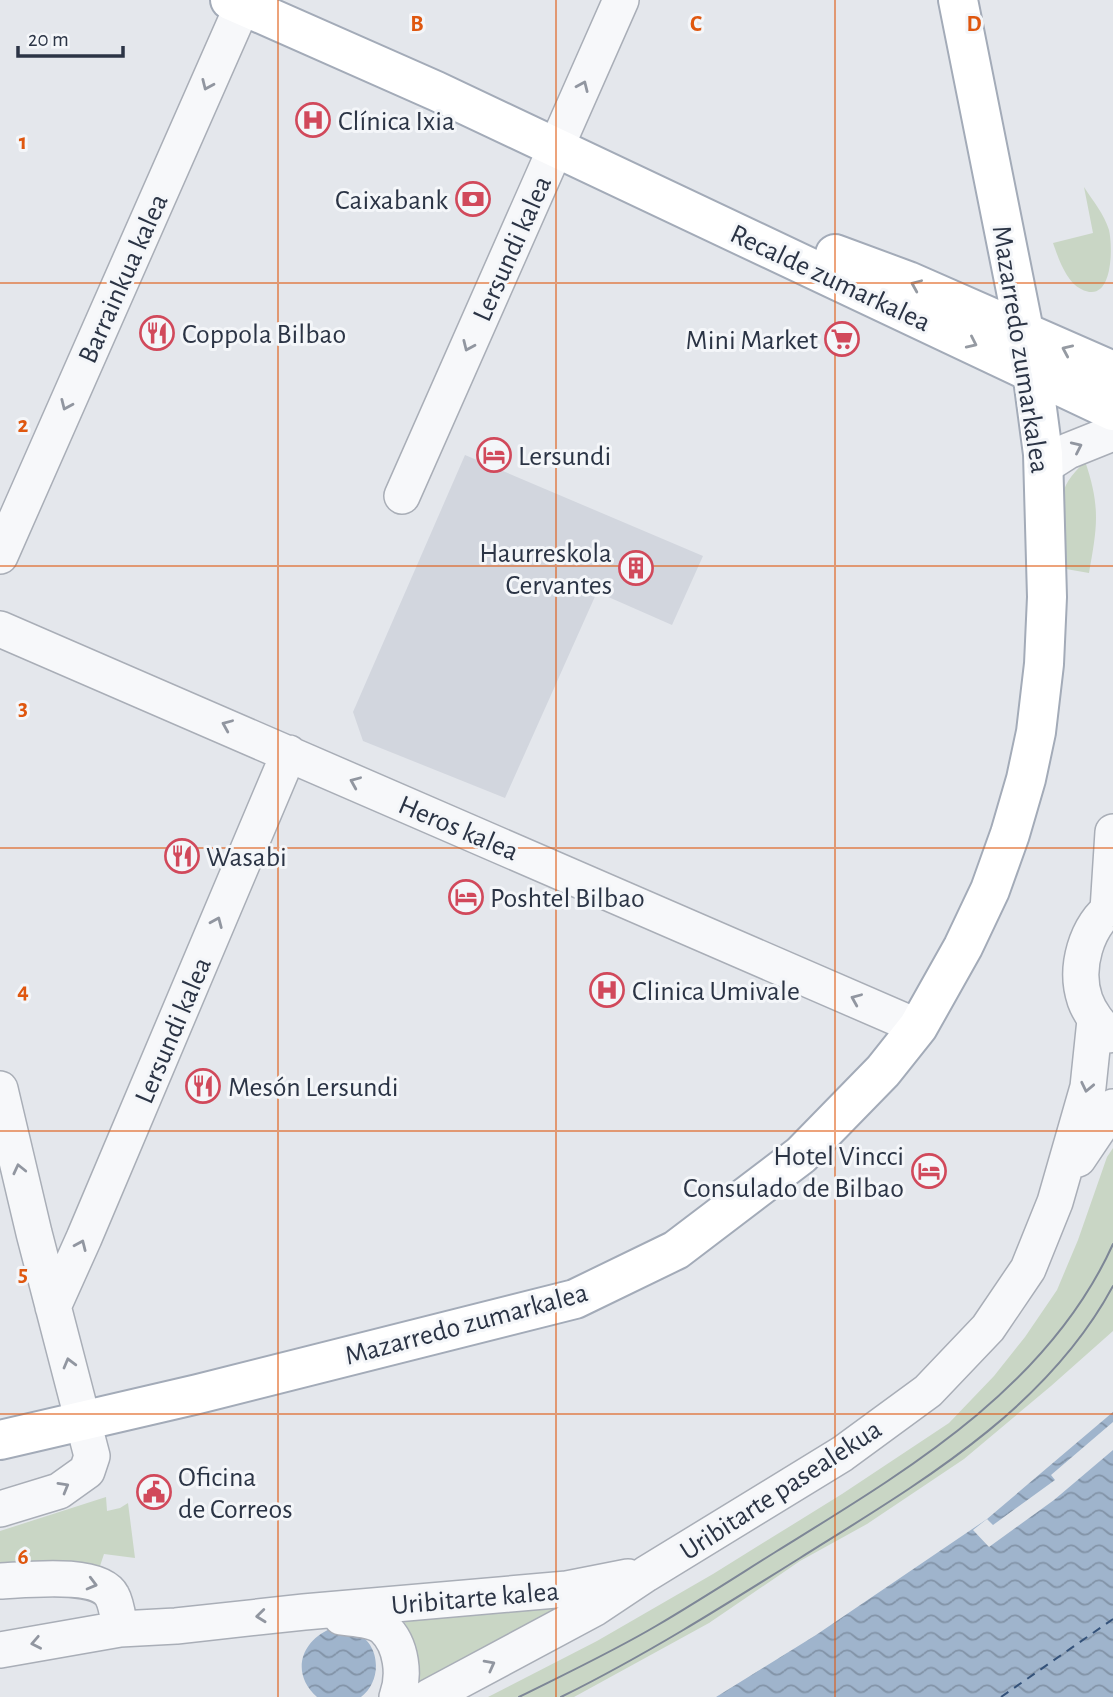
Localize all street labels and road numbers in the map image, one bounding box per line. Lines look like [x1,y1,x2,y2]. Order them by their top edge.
street label: Lersundi kalea [468,172,557,326]
street label: Barrainkua kalea [74,190,174,368]
street label: Recalde zumarkalea [726,220,935,337]
street label: Mazarredo zumarkalea [987,223,1053,475]
street label: Heros kalea [394,791,522,867]
street label: Lersundi kalea [131,954,217,1108]
street label: Mazarredo zumarkalea [342,1279,591,1371]
street label: Uribitarte pasealekua [675,1415,887,1566]
street label: Uribitarte kalea [390,1578,560,1620]

